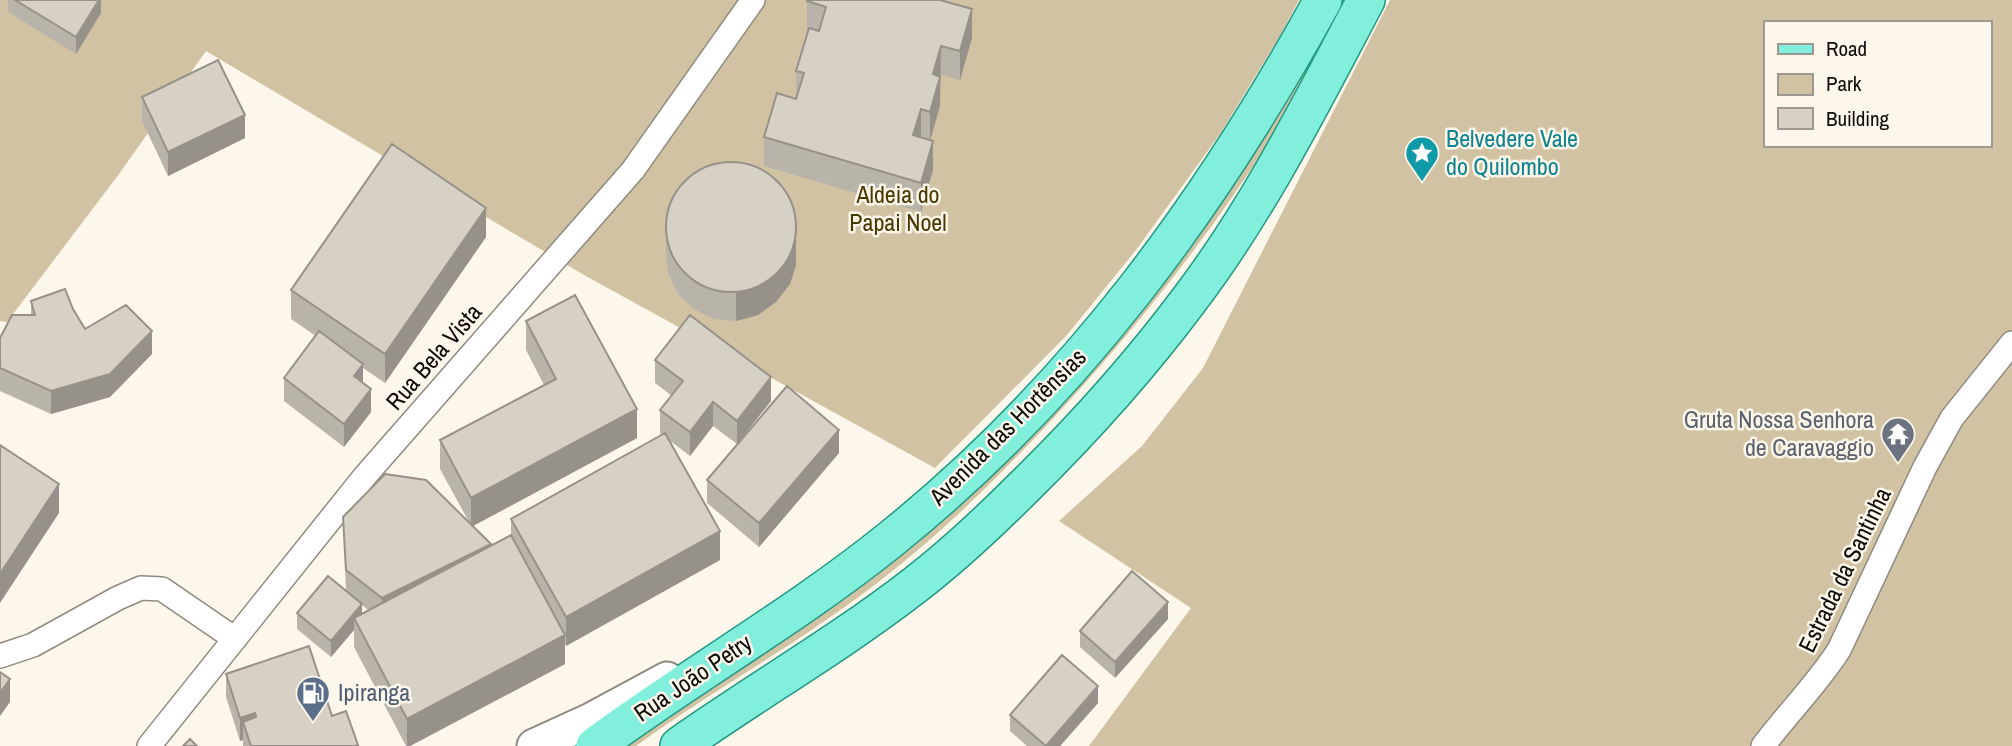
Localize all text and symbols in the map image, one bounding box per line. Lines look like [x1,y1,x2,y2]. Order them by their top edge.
legend [1764,21,1991,147]
text: Road [1826,34,1867,63]
text: Park [1826,69,1862,98]
text: Building [1826,104,1890,133]
place label: Belvedere Vale do Quilombo [1446,122,1578,182]
place icon: Belvedere Vale do Quilombo [1403,134,1441,183]
park label: Aldeia do Papai Noel [849,178,947,238]
street label: Rua Bela Vista [378,296,488,416]
street label: Avenida das Hortênsias [921,341,1093,512]
place label: Gruta Nossa Senhora de Caravaggio [1684,403,1874,463]
temple icon: Gruta Nossa Senhora de Caravaggio [1879,415,1917,464]
street label: Estrada da Santinha [1790,482,1898,657]
street label: Rua João Petry [627,626,758,728]
fuel station icon: Ipiranga [294,674,332,723]
place label: Ipiranga [338,676,410,708]

